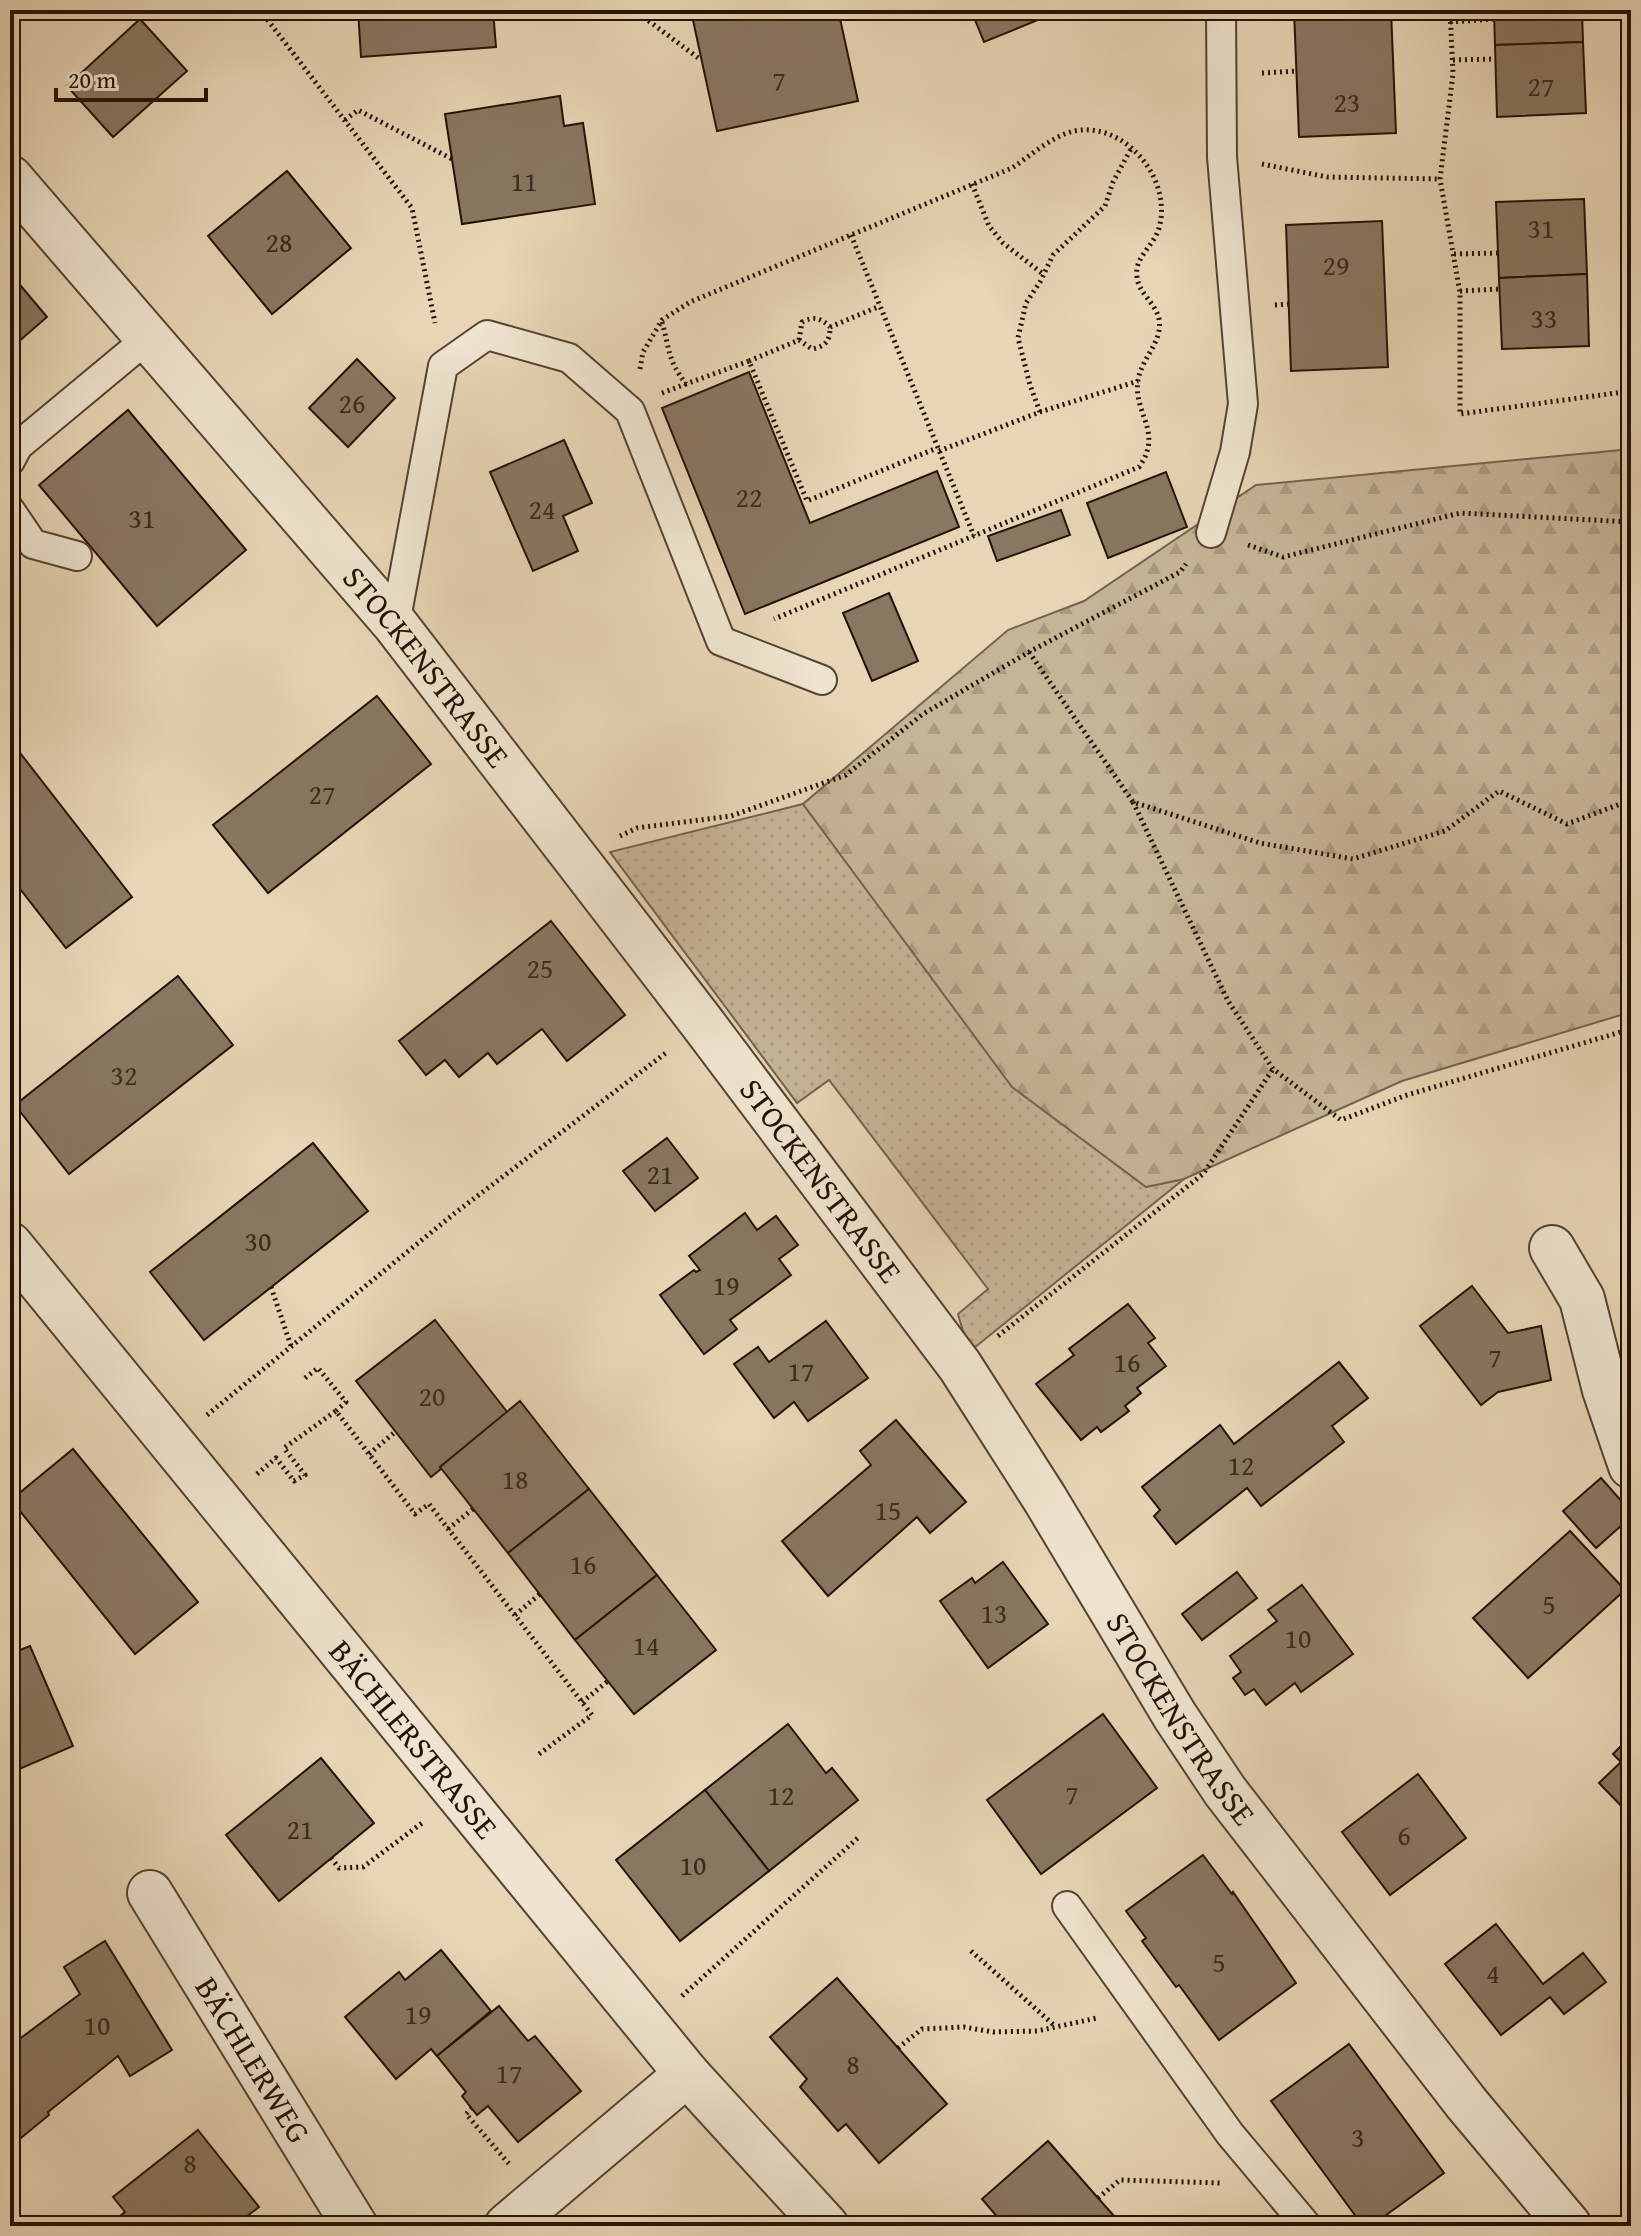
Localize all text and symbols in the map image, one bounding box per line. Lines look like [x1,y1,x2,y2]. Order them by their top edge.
scale bar [56,52,206,102]
house number: 7 [772,59,786,100]
text: 20 m [68,62,116,97]
house number: 27 [1528,65,1554,106]
house number: 23 [1334,81,1360,122]
house number: 11 [511,160,537,201]
house number: 31 [1528,207,1554,248]
house number: 28 [266,221,292,262]
house number: 29 [1323,244,1349,285]
house number: 33 [1531,297,1557,338]
house number: 26 [339,382,365,423]
house number: 22 [736,476,762,517]
house number: 24 [529,488,555,529]
house number: 31 [129,497,155,538]
street label: STOCKENSTRASSE [332,555,521,777]
house number: 27 [309,773,335,814]
house number: 25 [527,947,553,988]
house number: 32 [111,1054,137,1095]
street label: STOCKENSTRASSE [729,1068,914,1293]
house number: 21 [647,1153,673,1194]
house number: 30 [245,1220,271,1261]
house number: 19 [713,1264,739,1305]
house number: 7 [1488,1336,1502,1377]
house number: 16 [1114,1341,1140,1382]
house number: 17 [788,1350,814,1391]
house number: 20 [419,1375,445,1416]
house number: 12 [1228,1444,1254,1485]
house number: 18 [502,1458,528,1499]
house number: 15 [875,1489,901,1530]
house number: 16 [570,1543,596,1584]
house number: 5 [1542,1583,1556,1624]
house number: 13 [981,1592,1007,1633]
street label: STOCKENSTRASSE [1095,1603,1267,1835]
house number: 10 [1285,1617,1311,1658]
house number: 14 [633,1624,659,1665]
street label: BÄCHLERSTRASSE [318,1629,510,1849]
house number: 7 [1065,1773,1079,1814]
house number: 12 [768,1774,794,1815]
house number: 21 [287,1808,313,1849]
house number: 6 [1397,1814,1411,1855]
house number: 10 [680,1844,706,1885]
house number: 5 [1212,1941,1226,1982]
house number: 4 [1486,1952,1500,1993]
street label: BÄCHLERWEG [184,1967,322,2152]
house number: 19 [405,1993,431,2034]
house number: 10 [84,2004,110,2045]
house number: 8 [846,2043,860,2084]
house number: 17 [496,2052,522,2093]
house number: 3 [1351,2116,1365,2157]
house number: 8 [183,2142,197,2183]

